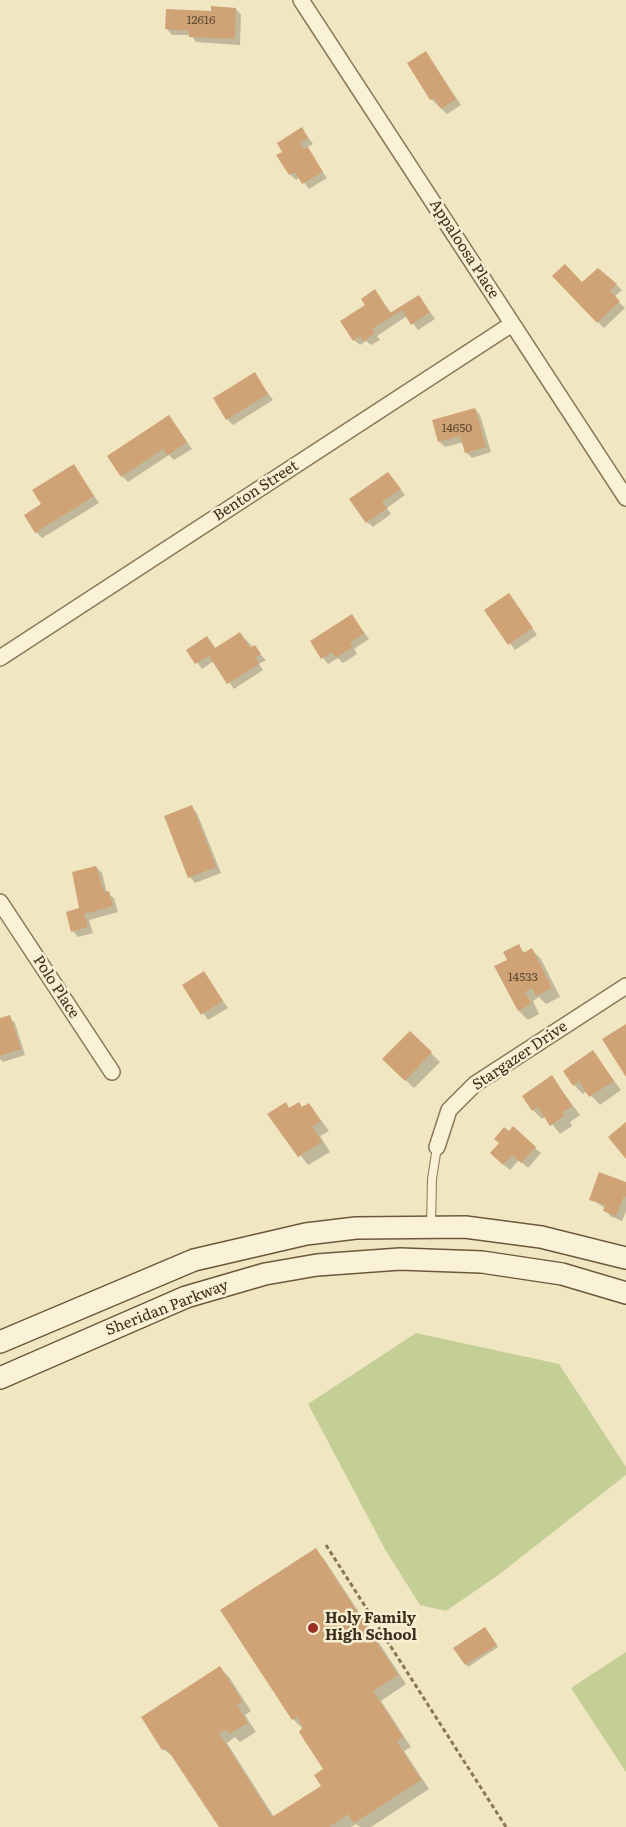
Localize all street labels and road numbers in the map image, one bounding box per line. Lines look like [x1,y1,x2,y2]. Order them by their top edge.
street label: Appaloosa Place [425,196,503,302]
street label: Benton Street [210,457,302,525]
street label: Polo Place [29,952,83,1022]
street label: Stargazer Drive [469,1018,571,1094]
street label: Sheridan Parkway [103,1276,231,1340]

